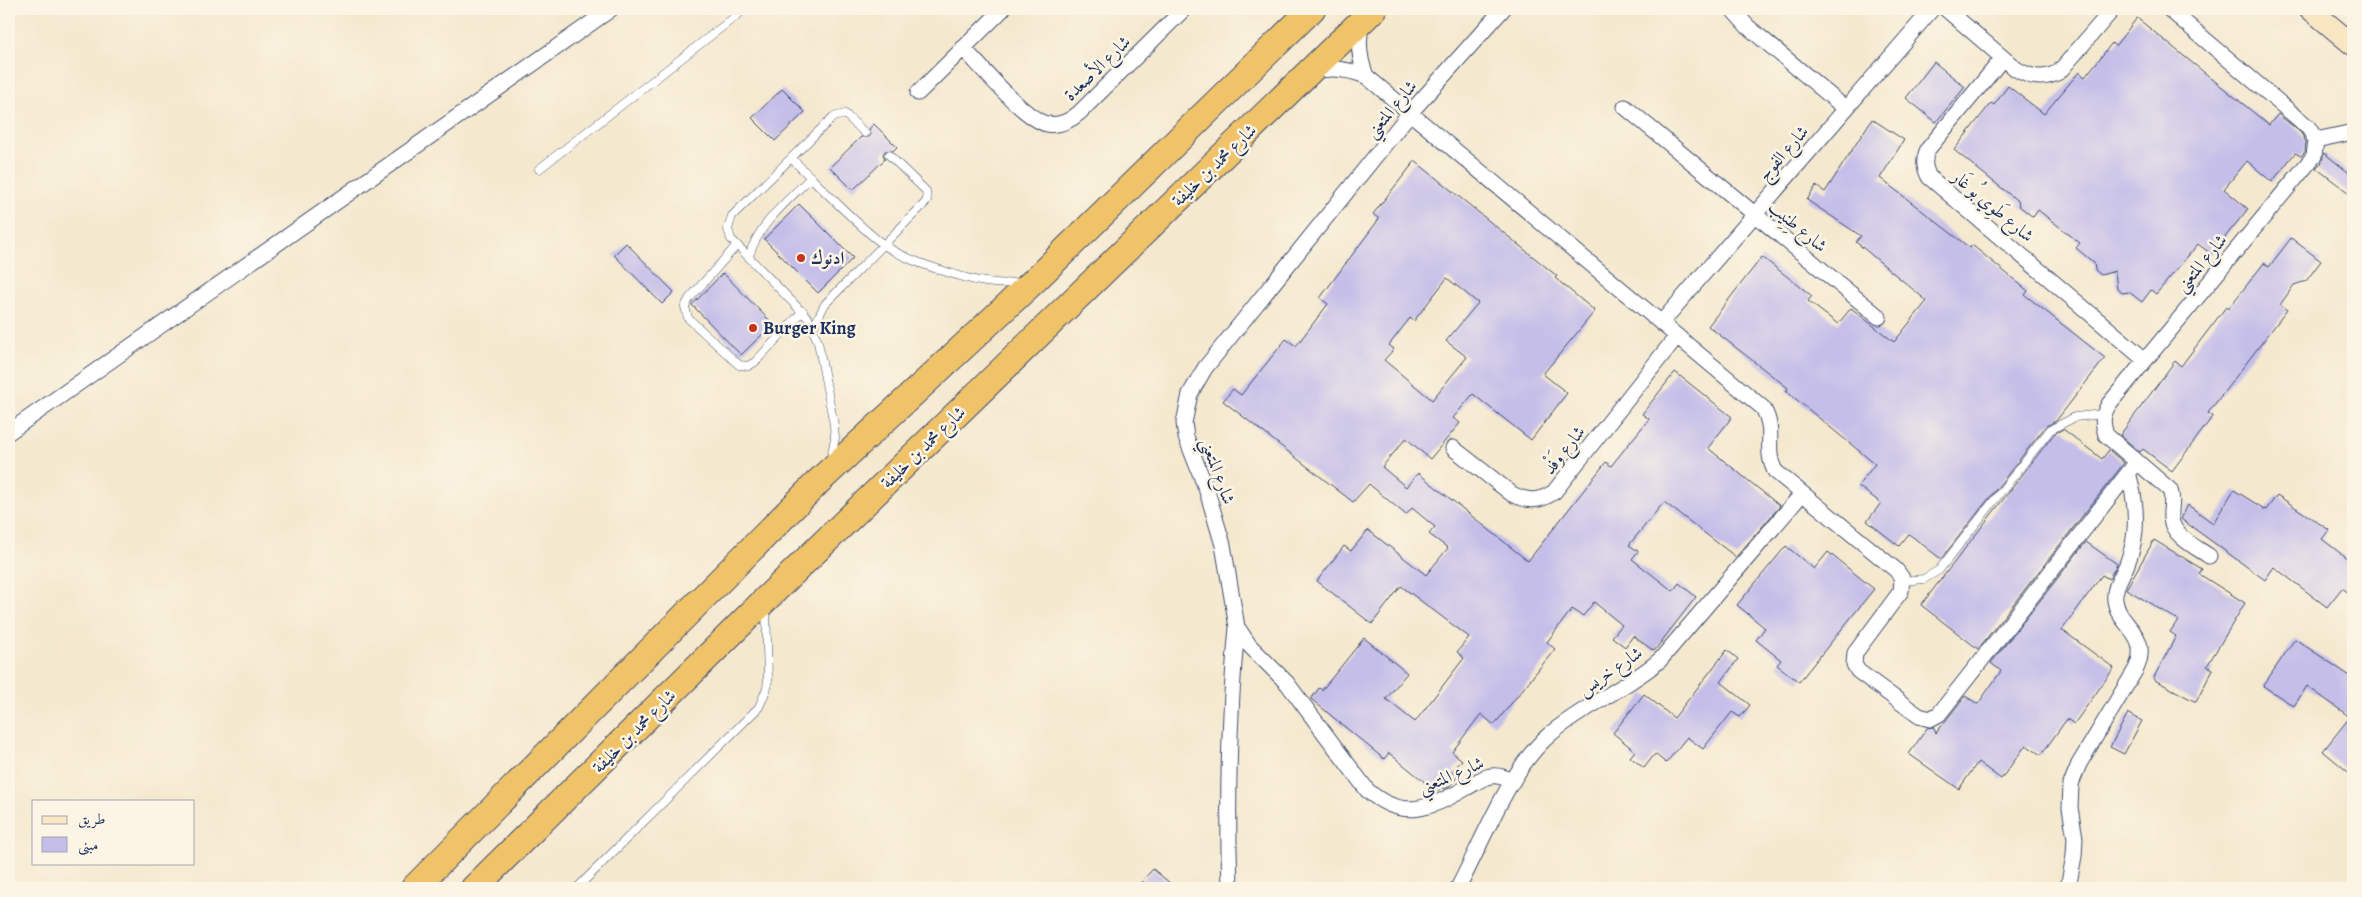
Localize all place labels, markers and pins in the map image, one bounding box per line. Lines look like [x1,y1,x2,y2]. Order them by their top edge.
place label: ادنوك [811,246,845,270]
marker: ادنوك [795,252,807,264]
place label: Burger King [763,316,857,340]
marker: Burger King [747,322,759,334]

